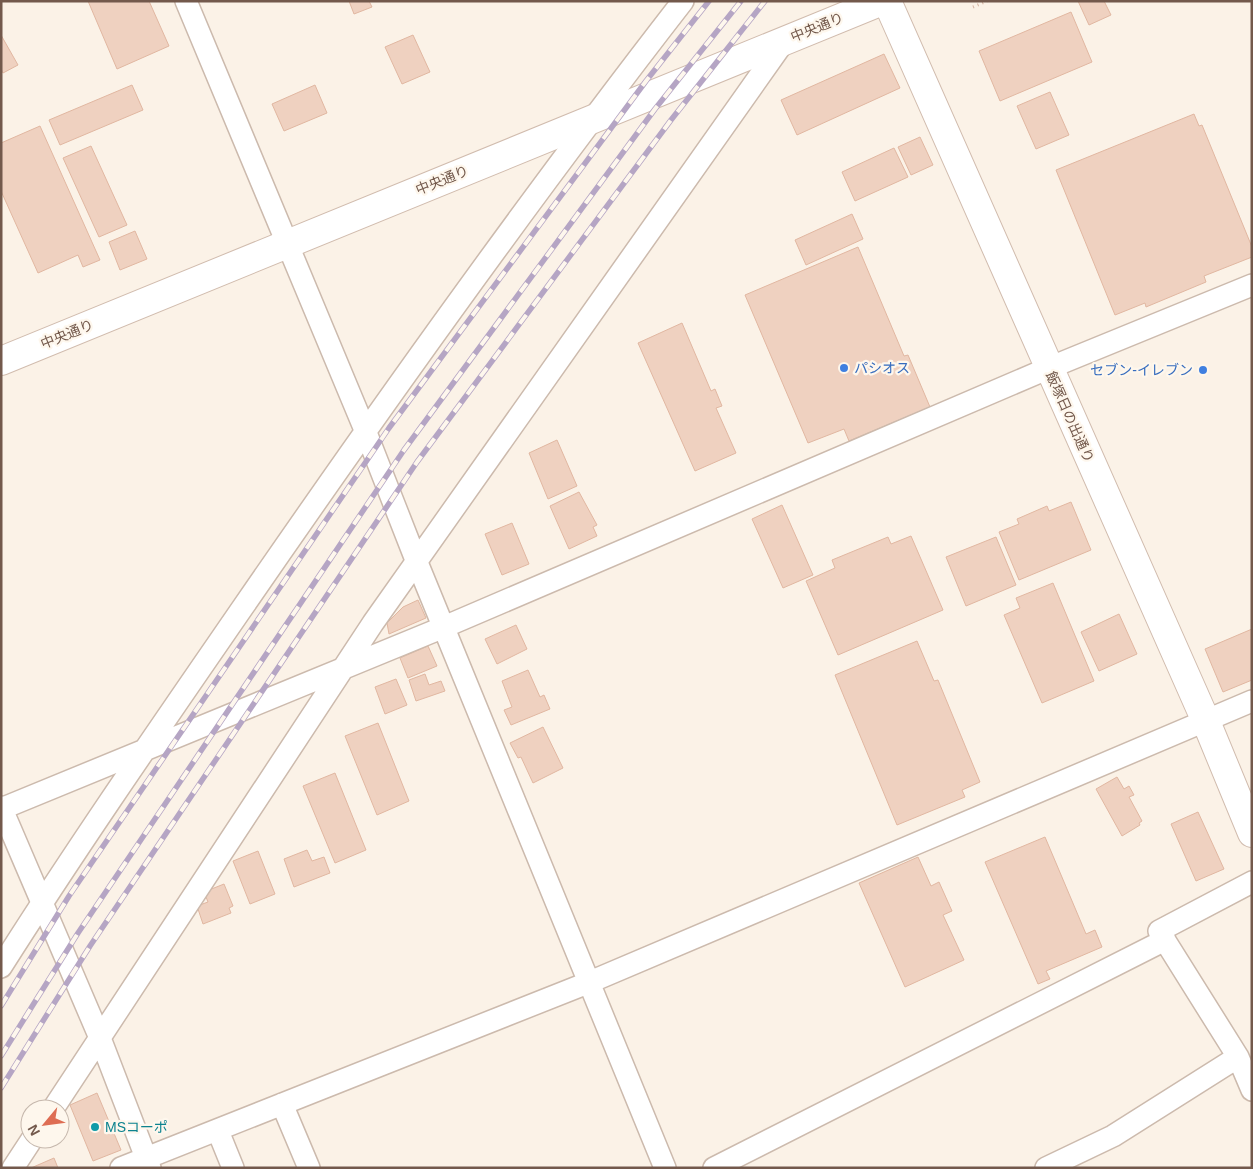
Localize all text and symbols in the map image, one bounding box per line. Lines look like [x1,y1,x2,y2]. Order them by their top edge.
street label: 中央通り [788,9,846,45]
street label: 中央通り [413,162,471,198]
street label: 中央通り [38,316,96,352]
place label: パシオス [854,360,910,376]
marker: パシオス [838,362,850,374]
place label: セブン-イレブン [1090,362,1193,378]
marker: セブン-イレブン [1197,364,1209,376]
street label: 飯塚日の出通り [1043,369,1097,465]
north arrow [20,1099,70,1149]
place label: MSコーポ [105,1119,168,1135]
marker: MSコーポ [89,1121,101,1133]
text: N [24,1122,43,1139]

